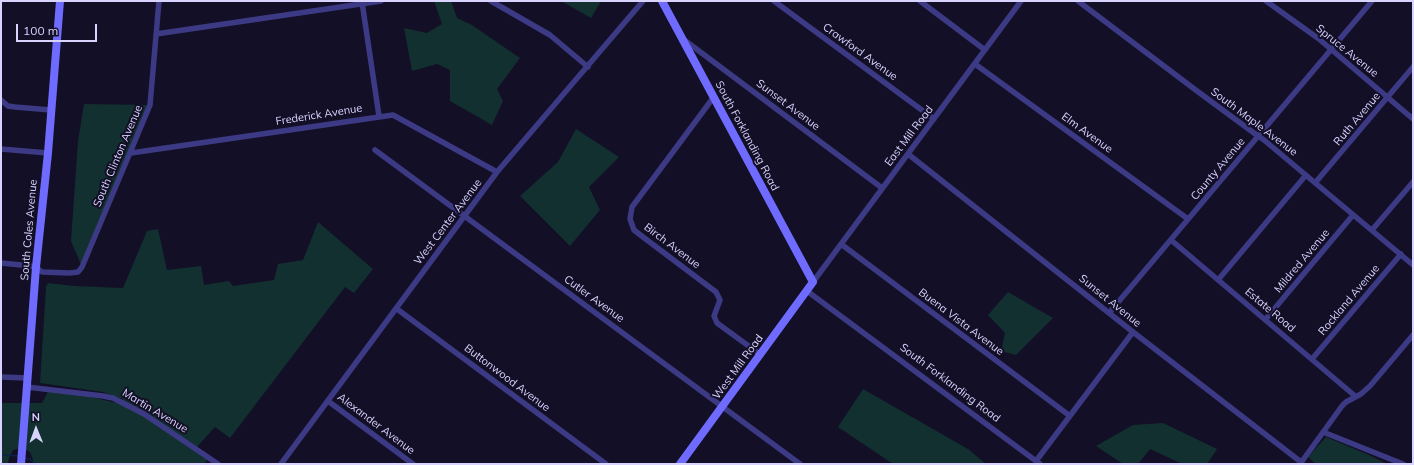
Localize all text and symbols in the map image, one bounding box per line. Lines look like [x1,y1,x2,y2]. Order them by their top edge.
scale bar [18,16,99,42]
street label: Crawford Avenue [820,20,900,84]
street label: Spruce Avenue [1313,22,1381,80]
text: 100 m [23,23,58,38]
street label: Sunset Avenue [754,77,822,133]
street label: South Forklanding Road [712,79,782,193]
street label: South Maple Avenue [1208,85,1300,159]
street label: Ruth Avenue [1331,90,1383,148]
street label: Frederick Avenue [275,102,363,128]
street label: South Clinton Avenue [91,103,145,209]
street label: East Mill Road [882,103,936,169]
street label: Elm Avenue [1059,110,1115,156]
street label: County Avenue [1188,135,1248,203]
street label: West Center Avenue [411,176,485,268]
street label: South Coles Avenue [18,179,40,281]
street label: Birch Avenue [641,221,703,271]
street label: Mildred Avenue [1272,227,1332,295]
street label: Rockland Avenue [1316,262,1382,338]
street label: Sunset Avenue [1076,272,1144,330]
street label: Cutler Avenue [561,273,627,325]
street label: Estate Road [1242,285,1298,335]
street label: Buena Vista Avenue [916,286,1006,358]
street label: West Mill Road [710,332,766,402]
street label: Buttonwood Avenue [462,341,552,415]
street label: South Forklanding Road [897,341,1003,425]
street label: Martin Avenue [120,386,190,436]
street label: Alexander Avenue [335,391,417,457]
north arrow [16,409,56,449]
text: N [32,410,40,424]

